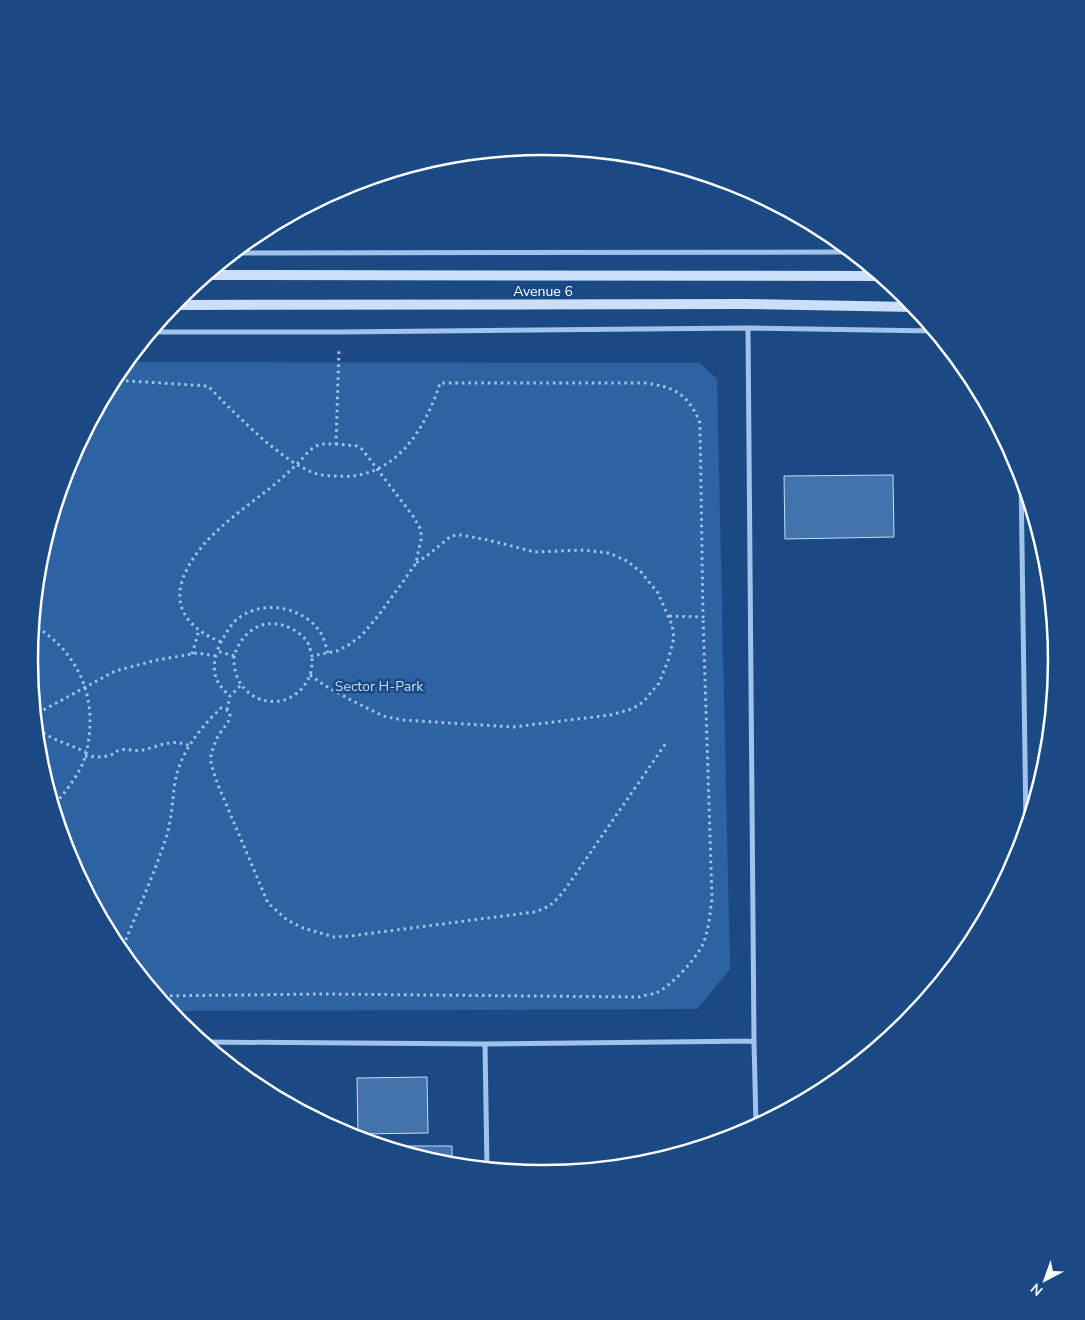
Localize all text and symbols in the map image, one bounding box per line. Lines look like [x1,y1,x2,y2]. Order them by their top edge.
street label: Avenue 6 [513,282,573,301]
park label: Sector H-Park [335,677,424,696]
north arrow [1020,1255,1070,1305]
text: N [1027,1279,1047,1300]

